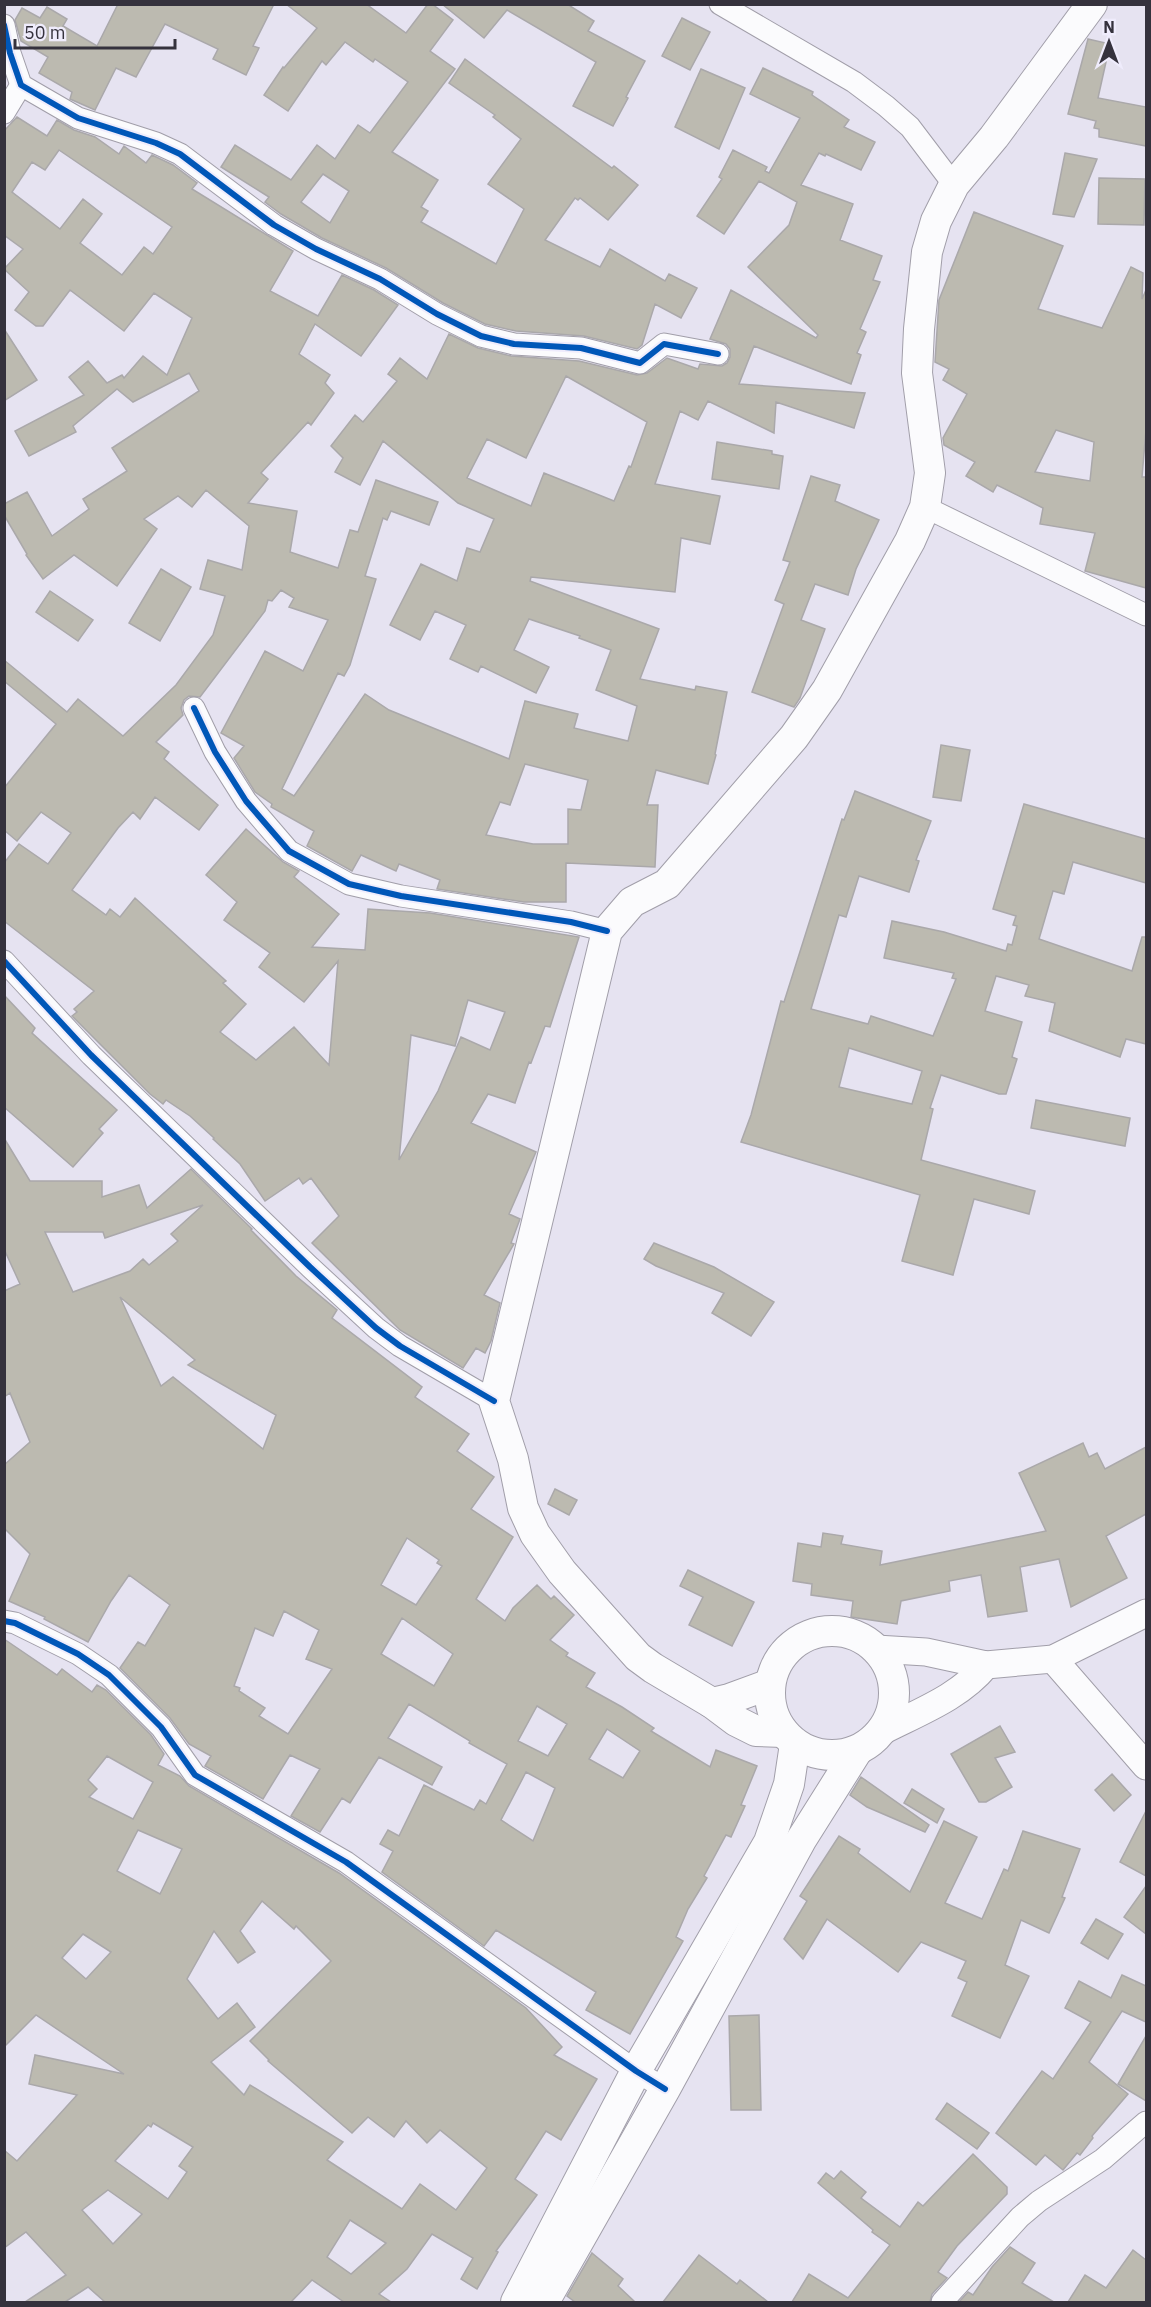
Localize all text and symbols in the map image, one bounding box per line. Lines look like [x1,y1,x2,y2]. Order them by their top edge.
scale bar [15,12,176,50]
north arrow [1079,12,1139,72]
text: N [1103,17,1115,37]
text: 50 m [24,21,66,44]

